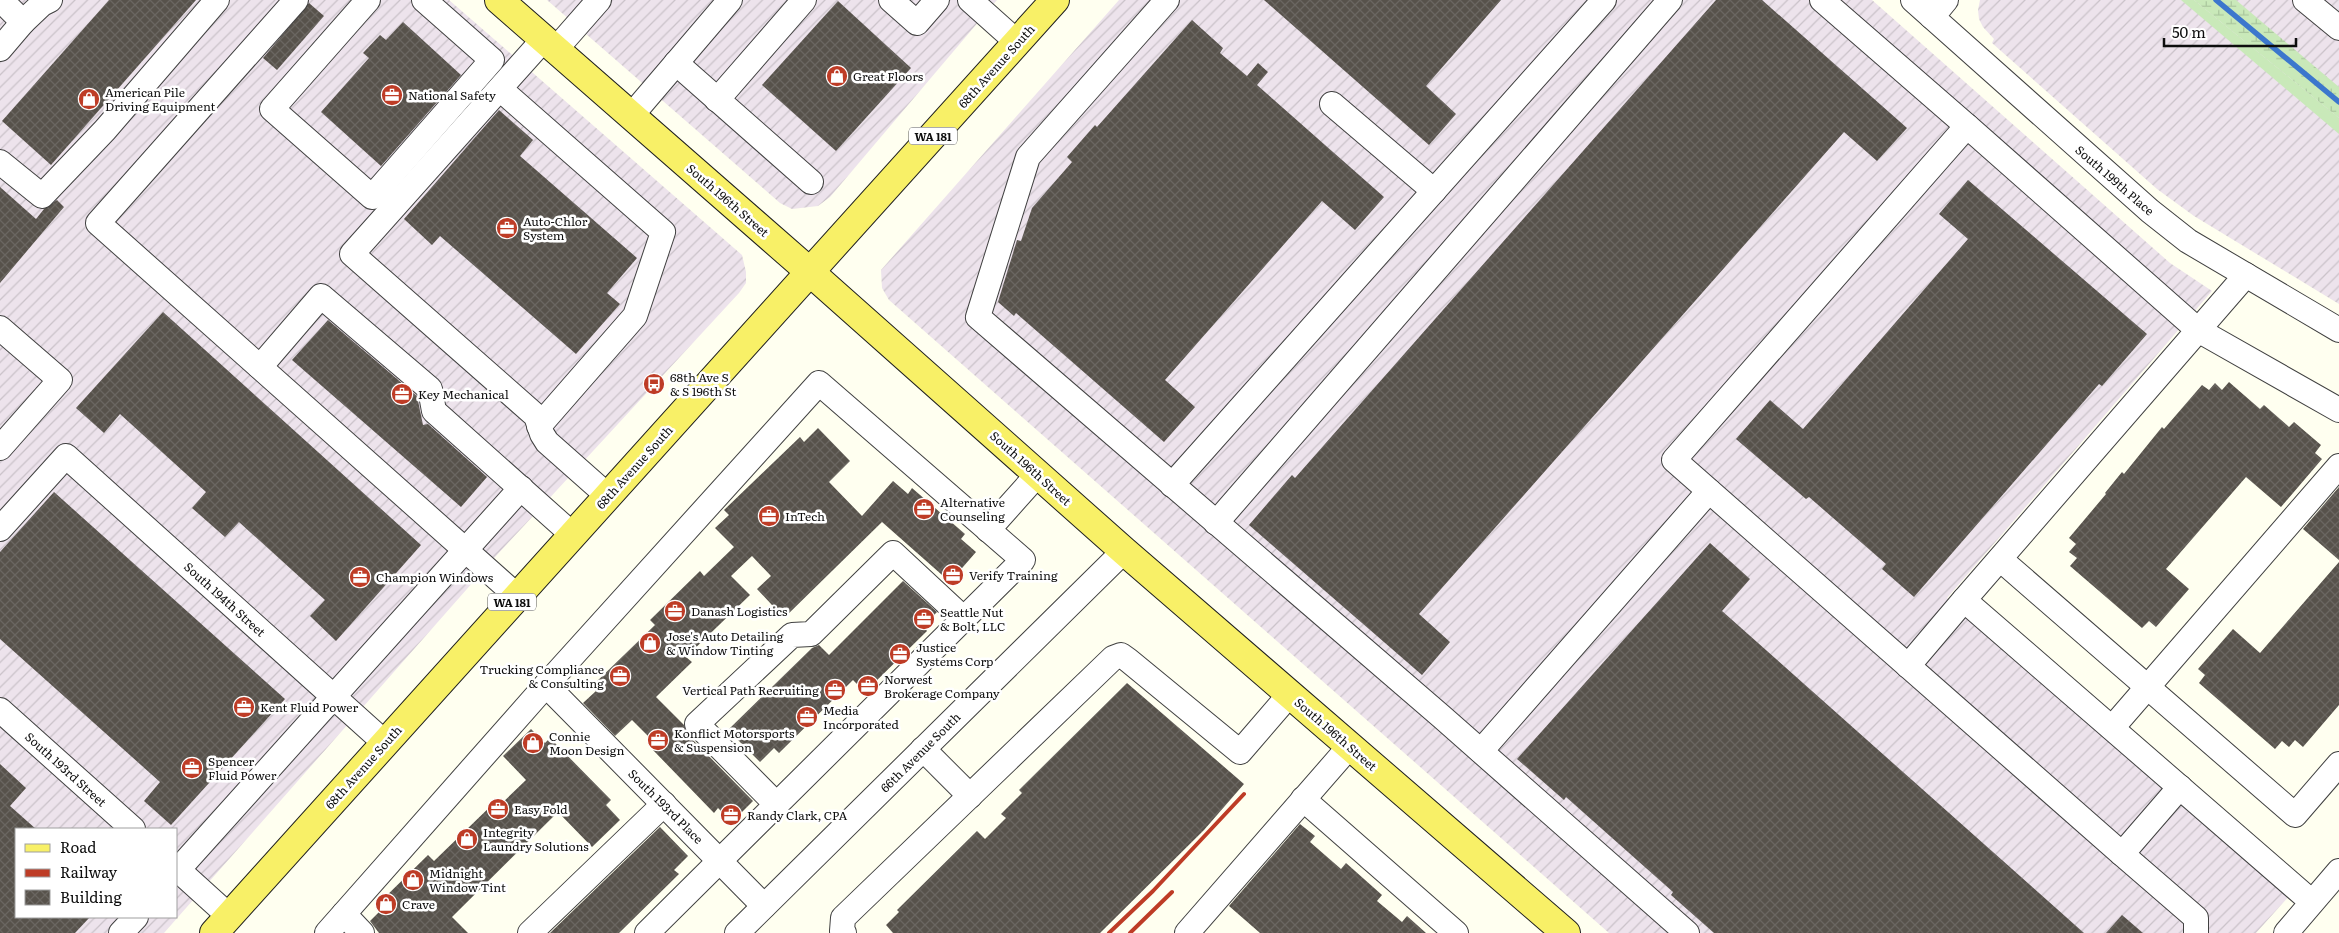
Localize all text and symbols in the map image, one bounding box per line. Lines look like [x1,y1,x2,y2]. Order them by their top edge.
scale bar [2164,15,2296,47]
street label: 68th Avenue South [954,20,1039,112]
text: 50 m [2172,20,2206,43]
shop icon: Great Floors [825,64,849,88]
place label: Great Floors [853,67,924,85]
place label: American Pile Driving Equipment [105,83,216,115]
office icon: National Safety [380,83,404,107]
place label: National Safety [408,86,496,104]
shop icon: American Pile Driving Equipment [77,87,101,111]
road number: WA 181 [909,128,957,144]
street label: South 199th Place [2072,141,2158,219]
street label: South 196th Street [683,159,773,241]
place label: Auto-Chlor System [523,212,588,244]
office icon: Auto-Chlor System [495,216,519,240]
place label: 68th Ave S & S 196th St [670,368,737,400]
bus stop icon: 68th Ave S & S 196th St [642,372,666,396]
office icon: Key Mechanical [390,382,414,406]
place label: Key Mechanical [418,385,509,403]
street label: 68th Avenue South [592,421,677,513]
street label: South 196th Street [986,427,1076,509]
place label: Alternative Counseling [940,493,1005,525]
office icon: Alternative Counseling [912,497,936,521]
office icon: InTech [757,504,781,528]
place label: InTech [785,507,825,525]
street label: South 194th Street [180,558,270,641]
office icon: Verify Training [941,563,965,587]
office icon: Champion Windows [348,565,372,589]
place label: Verify Training [969,566,1058,584]
place label: Champion Windows [376,568,494,586]
road number: WA 181 [488,594,536,610]
office icon: Danash Logistics [663,599,687,623]
place label: Danash Logistics [691,602,788,620]
place label: Seattle Nut & Bolt, LLC [940,603,1005,635]
office icon: Seattle Nut & Bolt, LLC [912,607,936,631]
place label: Jose's Auto Detailing & Window Tinting [666,627,784,659]
shop icon: Jose's Auto Detailing & Window Tinting [638,631,662,655]
place label: Justice Systems Corp [916,638,993,670]
office icon: Justice Systems Corp [888,642,912,666]
place label: Trucking Compliance & Consulting [479,660,604,692]
office icon: Trucking Compliance & Consulting [608,664,632,688]
place label: Norwest Brokerage Company [884,670,1000,702]
office icon: Norwest Brokerage Company [856,674,880,698]
office icon: Vertical Path Recruiting [823,678,847,702]
place label: Vertical Path Recruiting [682,681,819,699]
street label: South 196th Street [1291,693,1381,775]
office icon: Kent Fluid Power [232,695,256,719]
place label: Kent Fluid Power [260,698,358,716]
place label: Media Incorporated [823,701,899,733]
office icon: Media Incorporated [795,705,819,729]
street label: 66th Avenue South [876,708,964,796]
street label: 68th Avenue South [321,721,406,813]
place label: Konflict Motorsports & Suspension [674,724,795,756]
place label: Connie Moon Design [549,727,624,759]
street label: South 193rd Street [21,728,111,811]
office icon: Konflict Motorsports & Suspension [646,728,670,752]
shop icon: Connie Moon Design [521,731,545,755]
place label: Spencer Fluid Power [208,752,277,784]
office icon: Spencer Fluid Power [180,756,204,780]
street label: South 193rd Place [625,765,707,847]
office icon: Easy Fold [486,797,510,821]
place label: Easy Fold [514,800,568,818]
office icon: Randy Clark, CPA [719,803,743,827]
place label: Randy Clark, CPA [747,806,848,824]
place label: Integrity Laundry Solutions [483,823,589,855]
shop icon: Integrity Laundry Solutions [455,827,479,851]
legend [15,828,178,918]
text: Road [60,835,96,858]
text: Railway [60,860,118,883]
place label: Midnight Window Tint [429,864,506,896]
shop icon: Midnight Window Tint [401,868,425,892]
text: Building [60,885,122,908]
shop icon: Crave [374,892,398,916]
place label: Crave [402,895,435,913]

